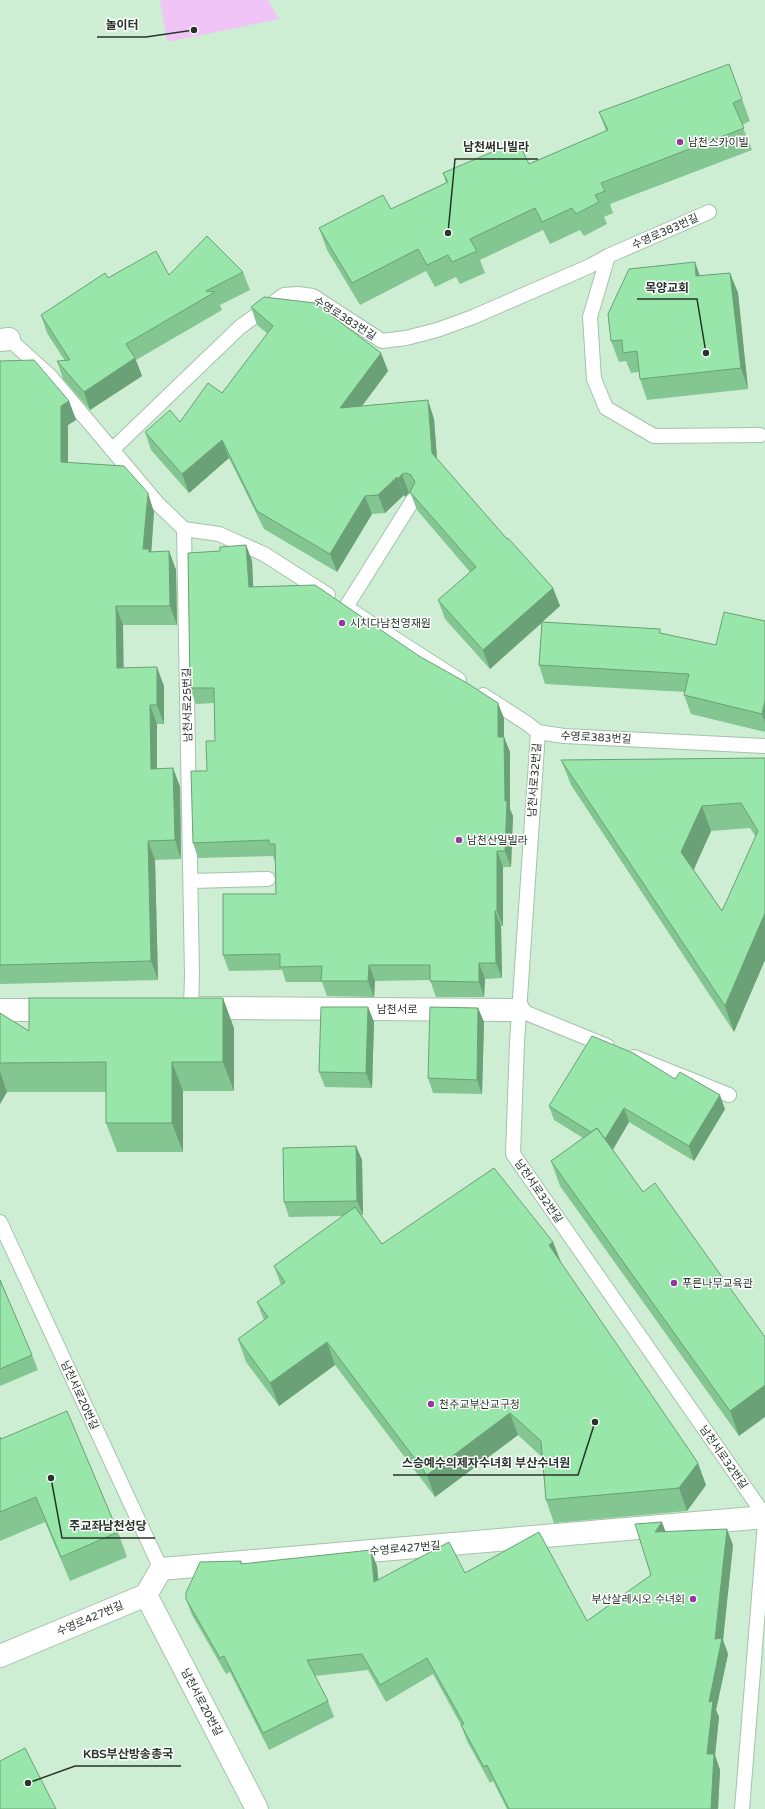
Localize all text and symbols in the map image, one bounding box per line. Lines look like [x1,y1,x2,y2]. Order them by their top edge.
callout: 놀이터 [97,13,146,37]
text: 놀이터 [105,18,139,32]
callout: 남천써니빌라 [455,135,538,159]
place label: 남천스카이빌 [688,136,749,149]
marker: 남천스카이빌 [675,137,685,147]
text: 남천써니빌라 [463,140,529,154]
street label: 수영로383번길 [630,211,700,252]
callout: 목양교회 [637,275,697,299]
text: 목양교회 [645,281,689,295]
street label: 수영로383번길 [311,294,378,343]
place label: 시치다남천영재원 [350,617,431,630]
marker: 시치다남천영재원 [337,618,347,628]
street label: 남천서로25번길 [180,668,195,742]
street label: 수영로383번길 [560,729,632,746]
street label: 남천서로32번길 [525,742,544,818]
place label: 남천산일빌라 [467,834,528,847]
marker: 남천산일빌라 [454,835,464,845]
street label: 남천서로 [377,1003,417,1016]
street label: 남천서로32번길 [512,1157,565,1226]
place label: 푸른나무교육관 [682,1277,753,1290]
marker: 푸른나무교육관 [669,1278,679,1288]
street label: 남천서로20번길 [58,1359,101,1432]
place label: 천주교부산교구청 [439,1398,520,1411]
marker: 천주교부산교구청 [426,1399,436,1409]
street label: 남천서로32번길 [697,1423,750,1492]
callout: 스승예수의제자수녀회 부산수녀원 [393,1451,578,1475]
text: 스승예수의제자수녀회 부산수녀원 [402,1456,570,1470]
callout: 주교좌남천성당 [62,1514,155,1538]
text: 주교좌남천성당 [69,1519,147,1533]
street label: 수영로427번길 [369,1539,441,1558]
place label: 부산살레시오 수녀회 [591,1593,685,1606]
marker: 부산살레시오 수녀회 [688,1594,698,1604]
street label: 수영로427번길 [55,1599,126,1638]
street label: 남천서로20번길 [178,1666,225,1738]
callout: KBS부산방송총국 [75,1742,181,1766]
text: KBS부산방송총국 [83,1747,173,1761]

